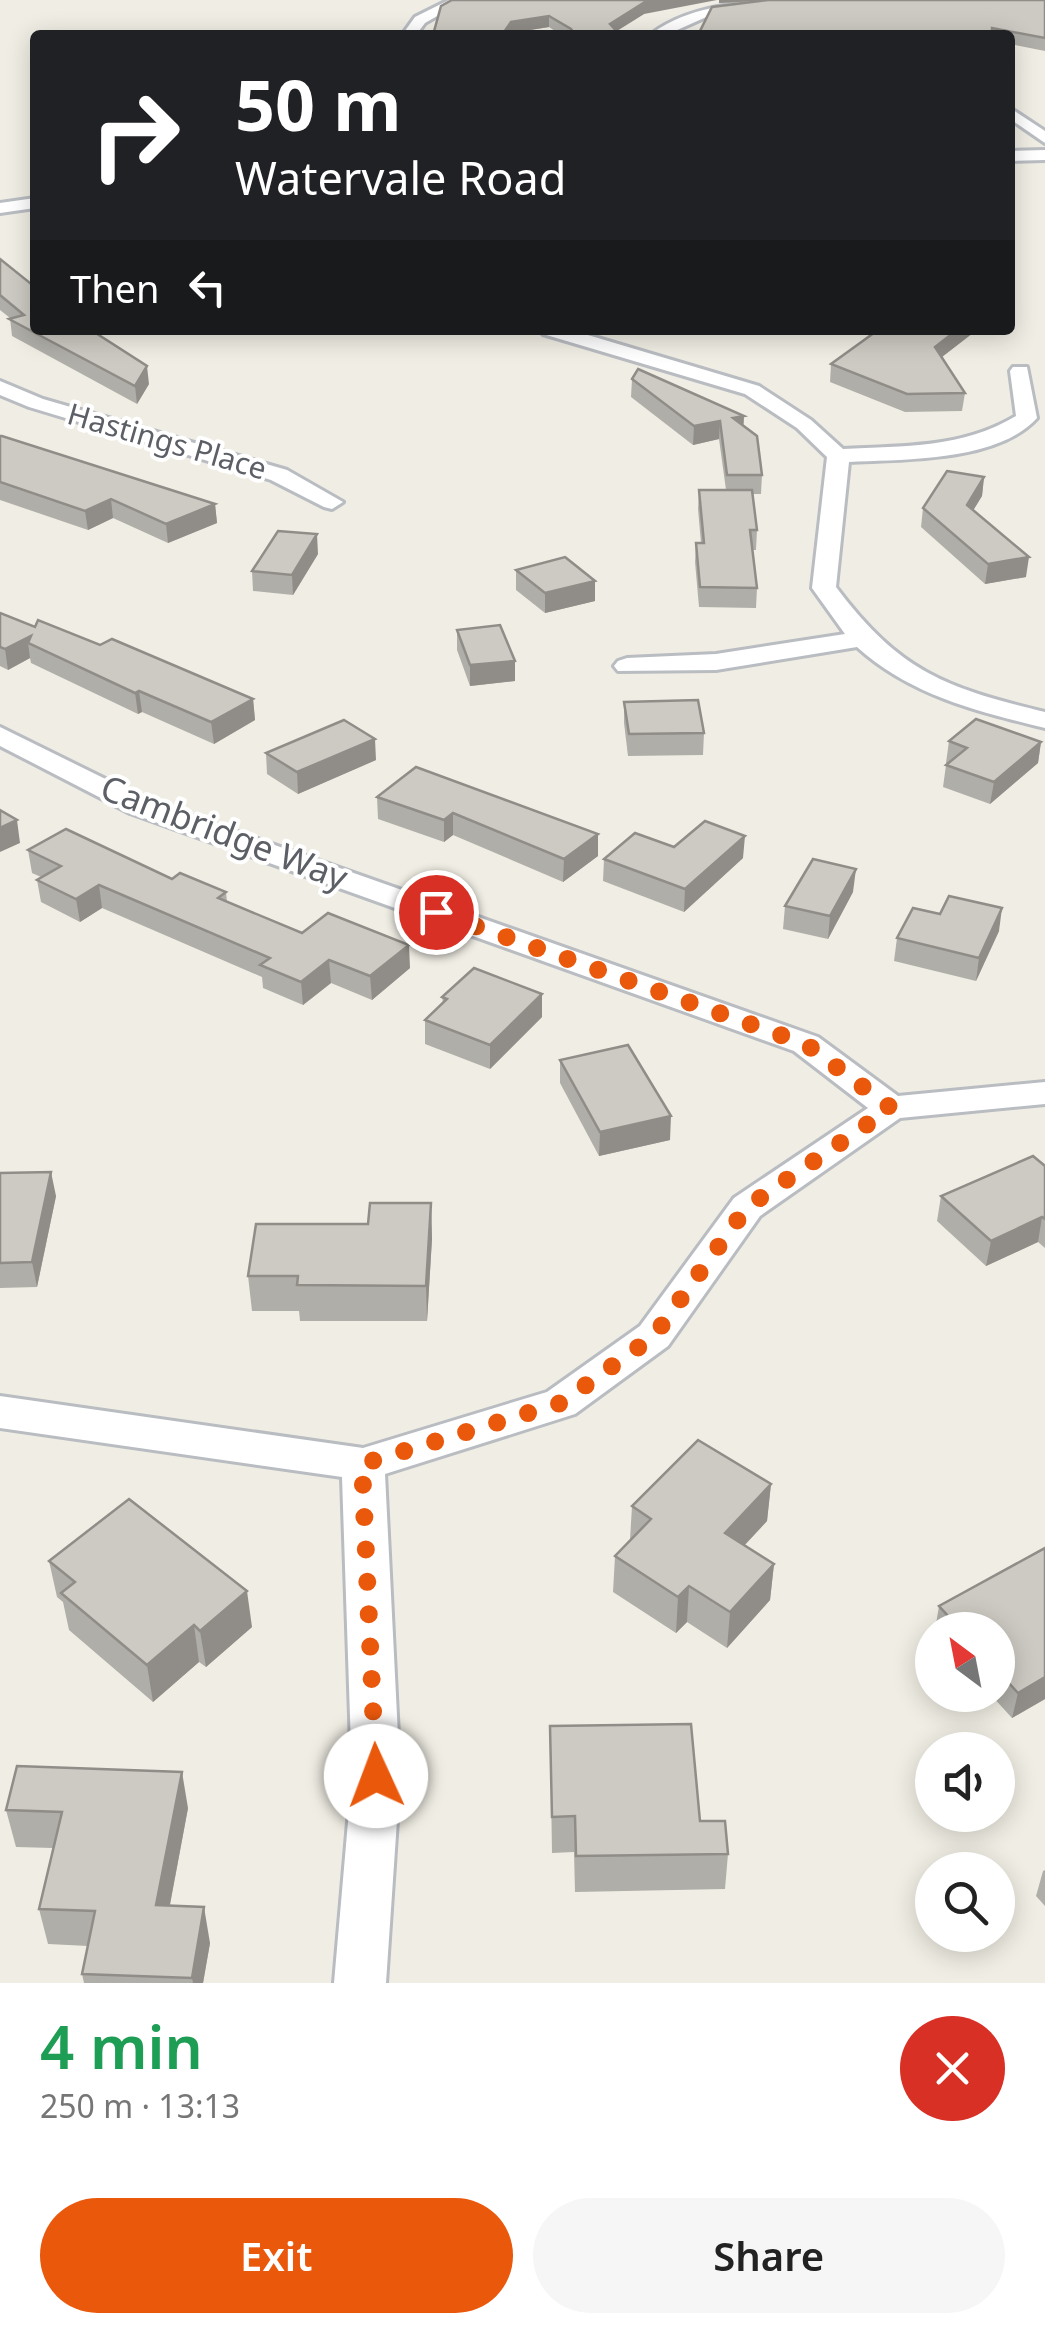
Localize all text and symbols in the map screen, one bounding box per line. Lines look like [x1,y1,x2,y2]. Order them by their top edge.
text: 50 m [235,56,402,152]
icon: right [70,70,200,200]
text: Watervale Road [235,147,566,208]
icon: left [180,260,235,315]
text: Then [70,262,160,314]
street label: Hastings Place [63,393,272,489]
street label: Cambridge Way [94,763,355,900]
pin [394,870,479,955]
icon: arrive [409,885,464,940]
north arrow [915,1612,1015,1712]
map controls [915,1612,1015,1952]
position arrow [324,1724,428,1828]
button: sound [915,1732,1015,1832]
button: search [915,1852,1015,1952]
text: 4 min [40,2005,203,2087]
button: close [900,2016,1005,2121]
text: 250 m · 13:13 [40,2084,240,2127]
button: Exit [40,2198,513,2313]
button: Share [533,2198,1005,2313]

